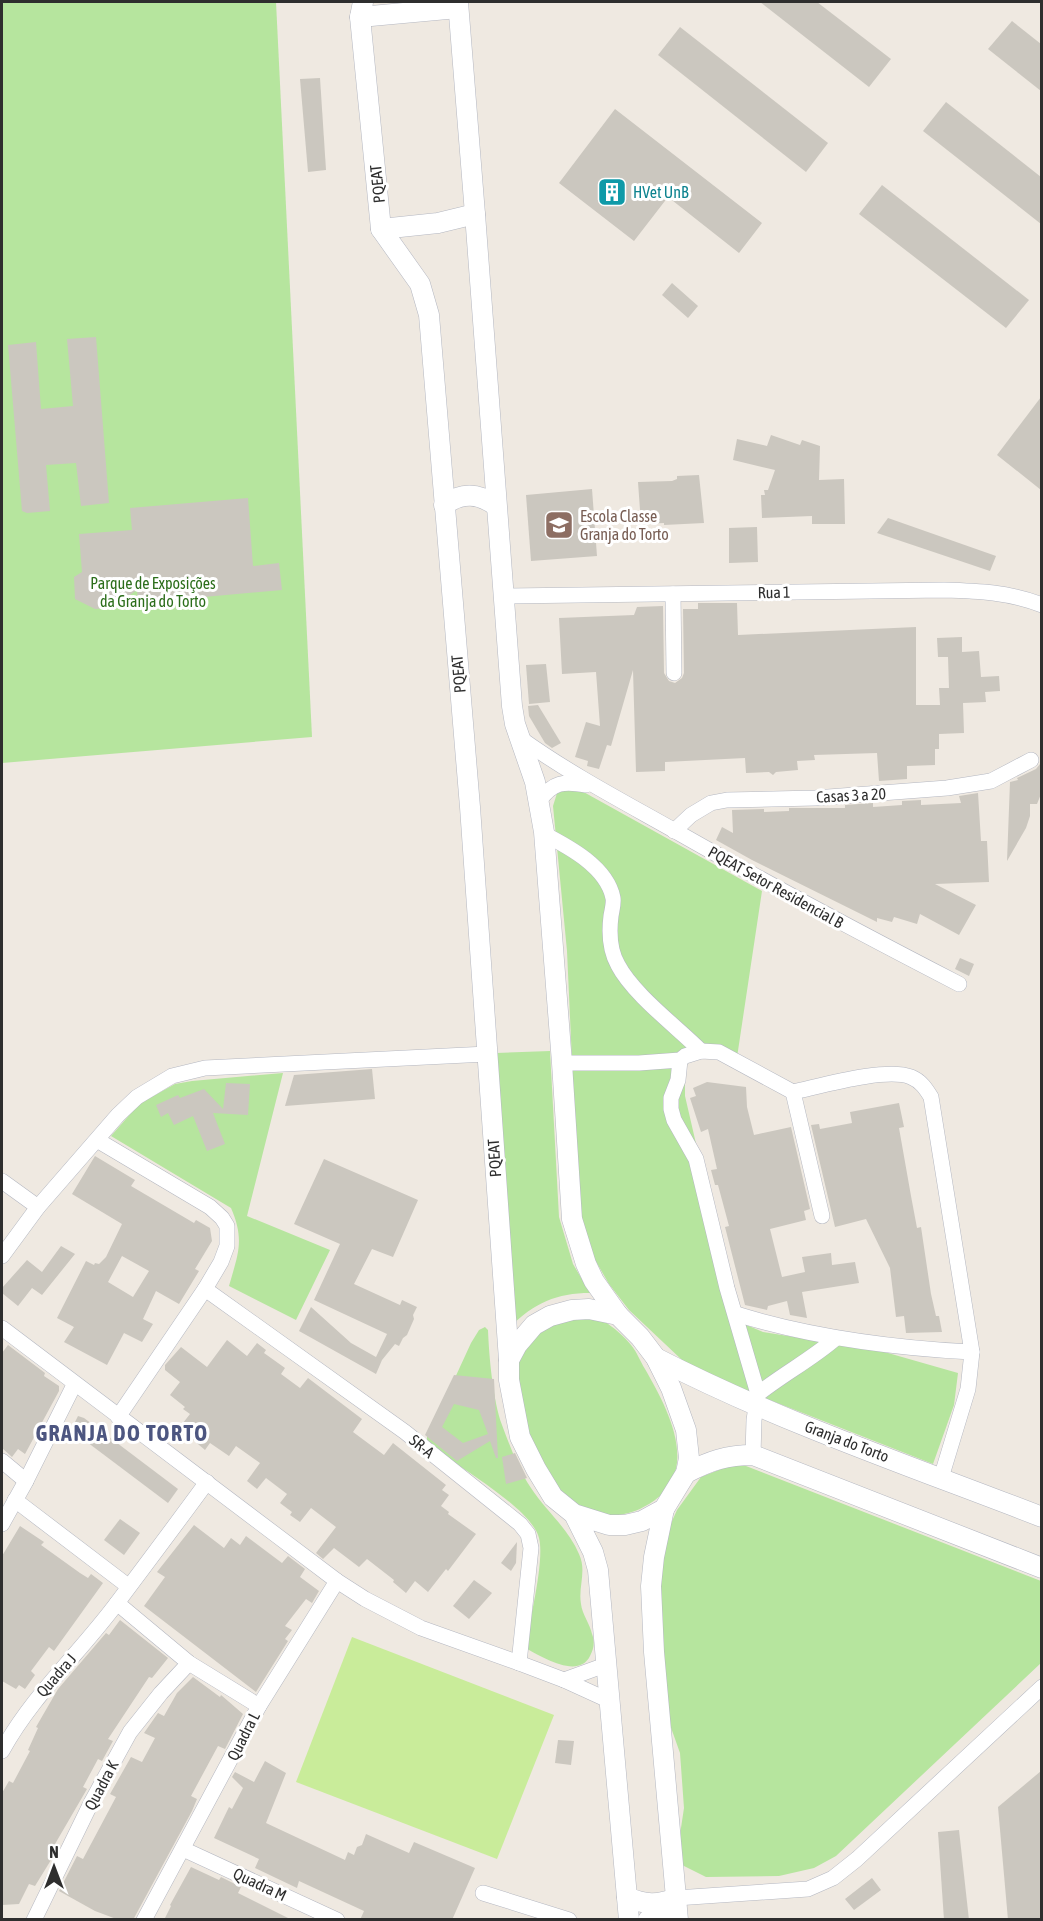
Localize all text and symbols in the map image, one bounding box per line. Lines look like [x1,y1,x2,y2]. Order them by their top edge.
street label: PQEAT [366,164,388,204]
building icon: HVet UnB [596,176,628,208]
place label: HVet UnB [633,183,689,201]
place label: Escola Classe Granja do Torto [580,507,669,544]
school or university icon: Escola Classe Granja do Torto [543,509,575,541]
park label: Parque de Exposições da Granja do Torto [90,574,216,611]
street label: Rua 1 [757,583,791,601]
street label: PQEAT [447,654,469,694]
street label: Casas 3 a 20 [816,784,886,806]
street label: PQEAT Setor Residencial B [705,842,847,932]
street label: PQEAT [484,1138,504,1178]
street label: Granja do Torto [802,1417,892,1466]
district label: GRANJA DO TORTO [35,1420,209,1446]
street label: SR-A [406,1431,438,1461]
street label: Quadra J [32,1650,80,1700]
street label: Quadra L [223,1708,263,1763]
street label: Quadra K [80,1757,122,1813]
north arrow [24,1837,84,1897]
text: N [49,1843,59,1861]
street label: Quadra M [230,1864,290,1904]

